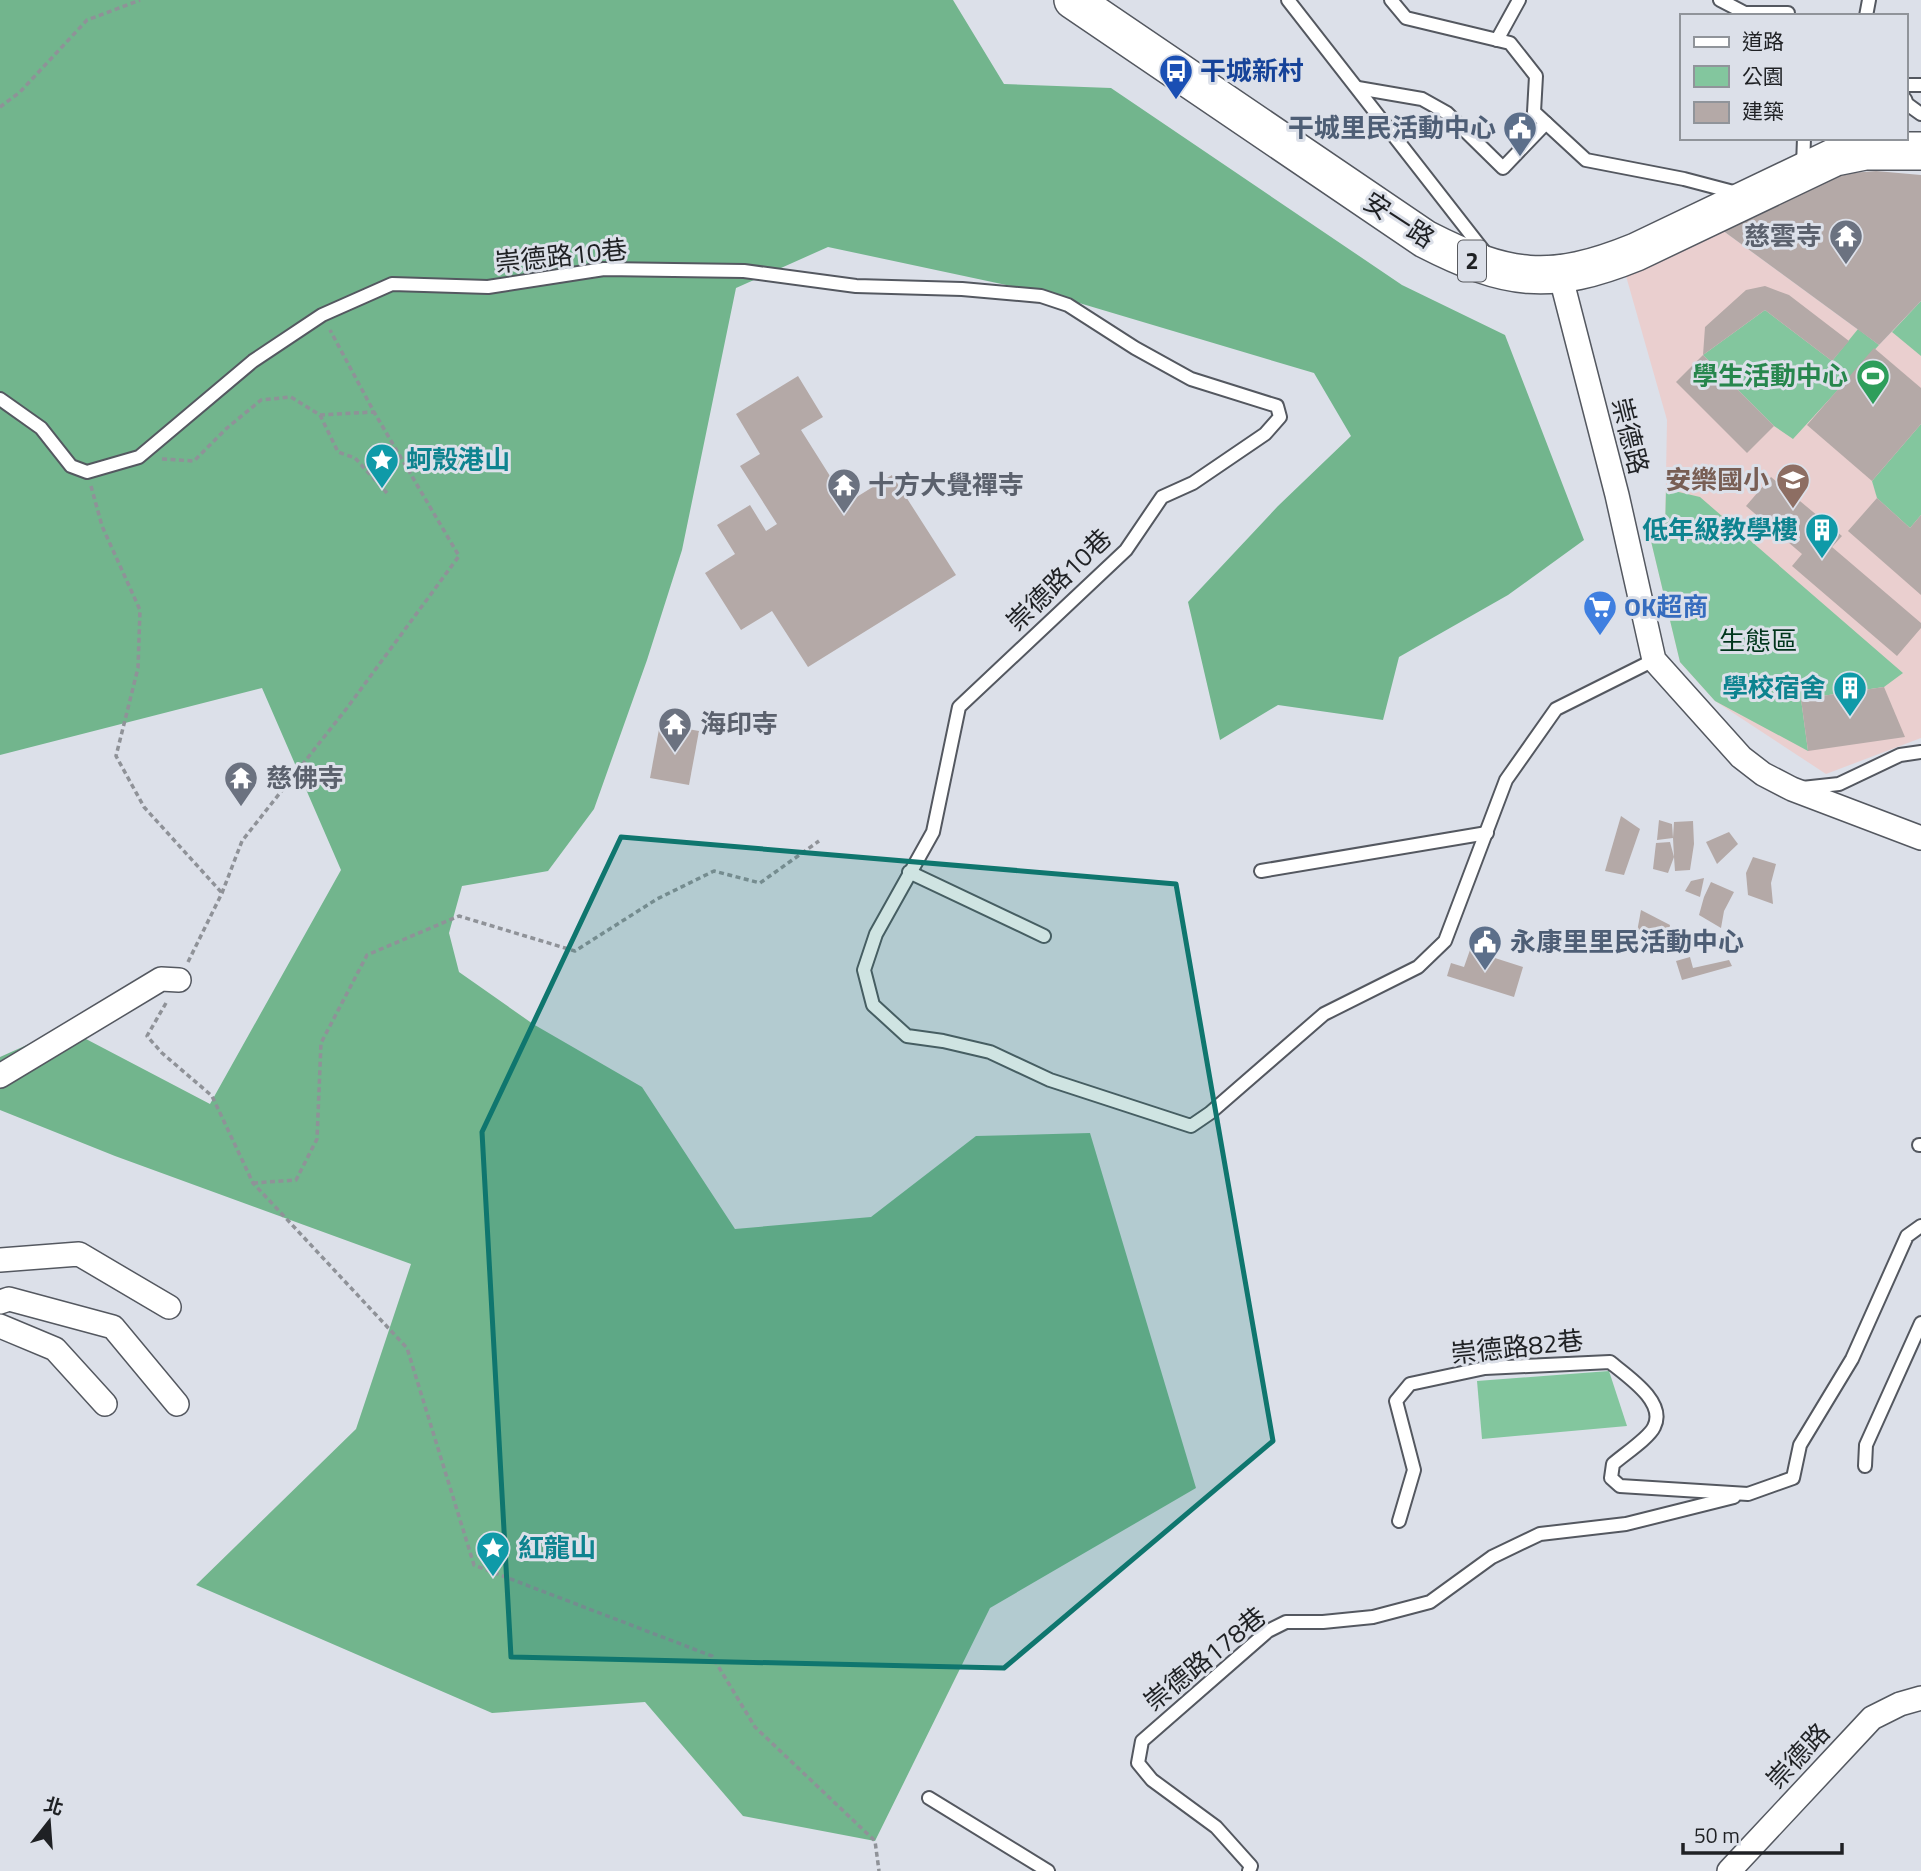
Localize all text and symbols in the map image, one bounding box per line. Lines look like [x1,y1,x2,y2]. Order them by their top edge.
legend [1680,14,1907,140]
text: 道路 [1742,25,1784,57]
place label: 干城新村 [1200,51,1304,90]
bus stop icon: 干城新村 [1157,52,1195,101]
text: 公園 [1742,60,1784,92]
text: 建築 [1742,95,1784,127]
place label: 干城里民活動中心 [1288,108,1496,147]
public building icon: 干城里民活動中心 [1501,109,1539,158]
street label: 安一路 [1356,182,1443,257]
place label: 慈雲寺 [1744,216,1822,255]
temple icon: 慈雲寺 [1827,217,1865,266]
street label: 崇德路10巷 [493,229,629,282]
road number: 2 [1458,240,1486,282]
place label: 學生活動中心 [1692,356,1848,395]
sports icon: 學生活動中心 [1854,357,1892,406]
street label: 崇德路 [1602,393,1659,478]
place label: 蚵殼港山 [406,440,510,479]
place icon: 蚵殼港山 [363,441,401,490]
place label: 安樂國小 [1665,460,1769,499]
school or university icon: 安樂國小 [1774,461,1812,510]
place label: 十方大覺禪寺 [868,465,1024,504]
temple icon: 十方大覺禪寺 [825,466,863,515]
place label: 低年級教學樓 [1642,510,1798,549]
building icon: 低年級教學樓 [1803,511,1841,560]
street label: 崇德路10巷 [997,519,1120,640]
place label: OK超商 [1624,587,1708,626]
supermarket icon: OK超商 [1581,588,1619,637]
park label: 生態區 [1719,621,1797,660]
place label: 學校宿舍 [1722,668,1826,707]
building icon: 學校宿舍 [1831,669,1869,718]
place label: 海印寺 [700,704,778,743]
temple icon: 海印寺 [656,705,694,754]
place label: 慈佛寺 [266,758,344,797]
temple icon: 慈佛寺 [222,759,260,808]
place label: 永康里里民活動中心 [1510,922,1744,961]
public building icon: 永康里里民活動中心 [1466,923,1504,972]
street label: 崇德路82巷 [1449,1320,1585,1373]
place label: 紅龍山 [518,1528,596,1567]
place icon: 紅龍山 [474,1529,512,1578]
street label: 崇德路178巷 [1135,1597,1274,1720]
street label: 崇德路 [1757,1714,1838,1797]
north arrow [14,1787,84,1857]
text: 北 [41,1789,67,1822]
scale bar [1683,1812,1842,1856]
text: 50 m [1694,1819,1740,1851]

